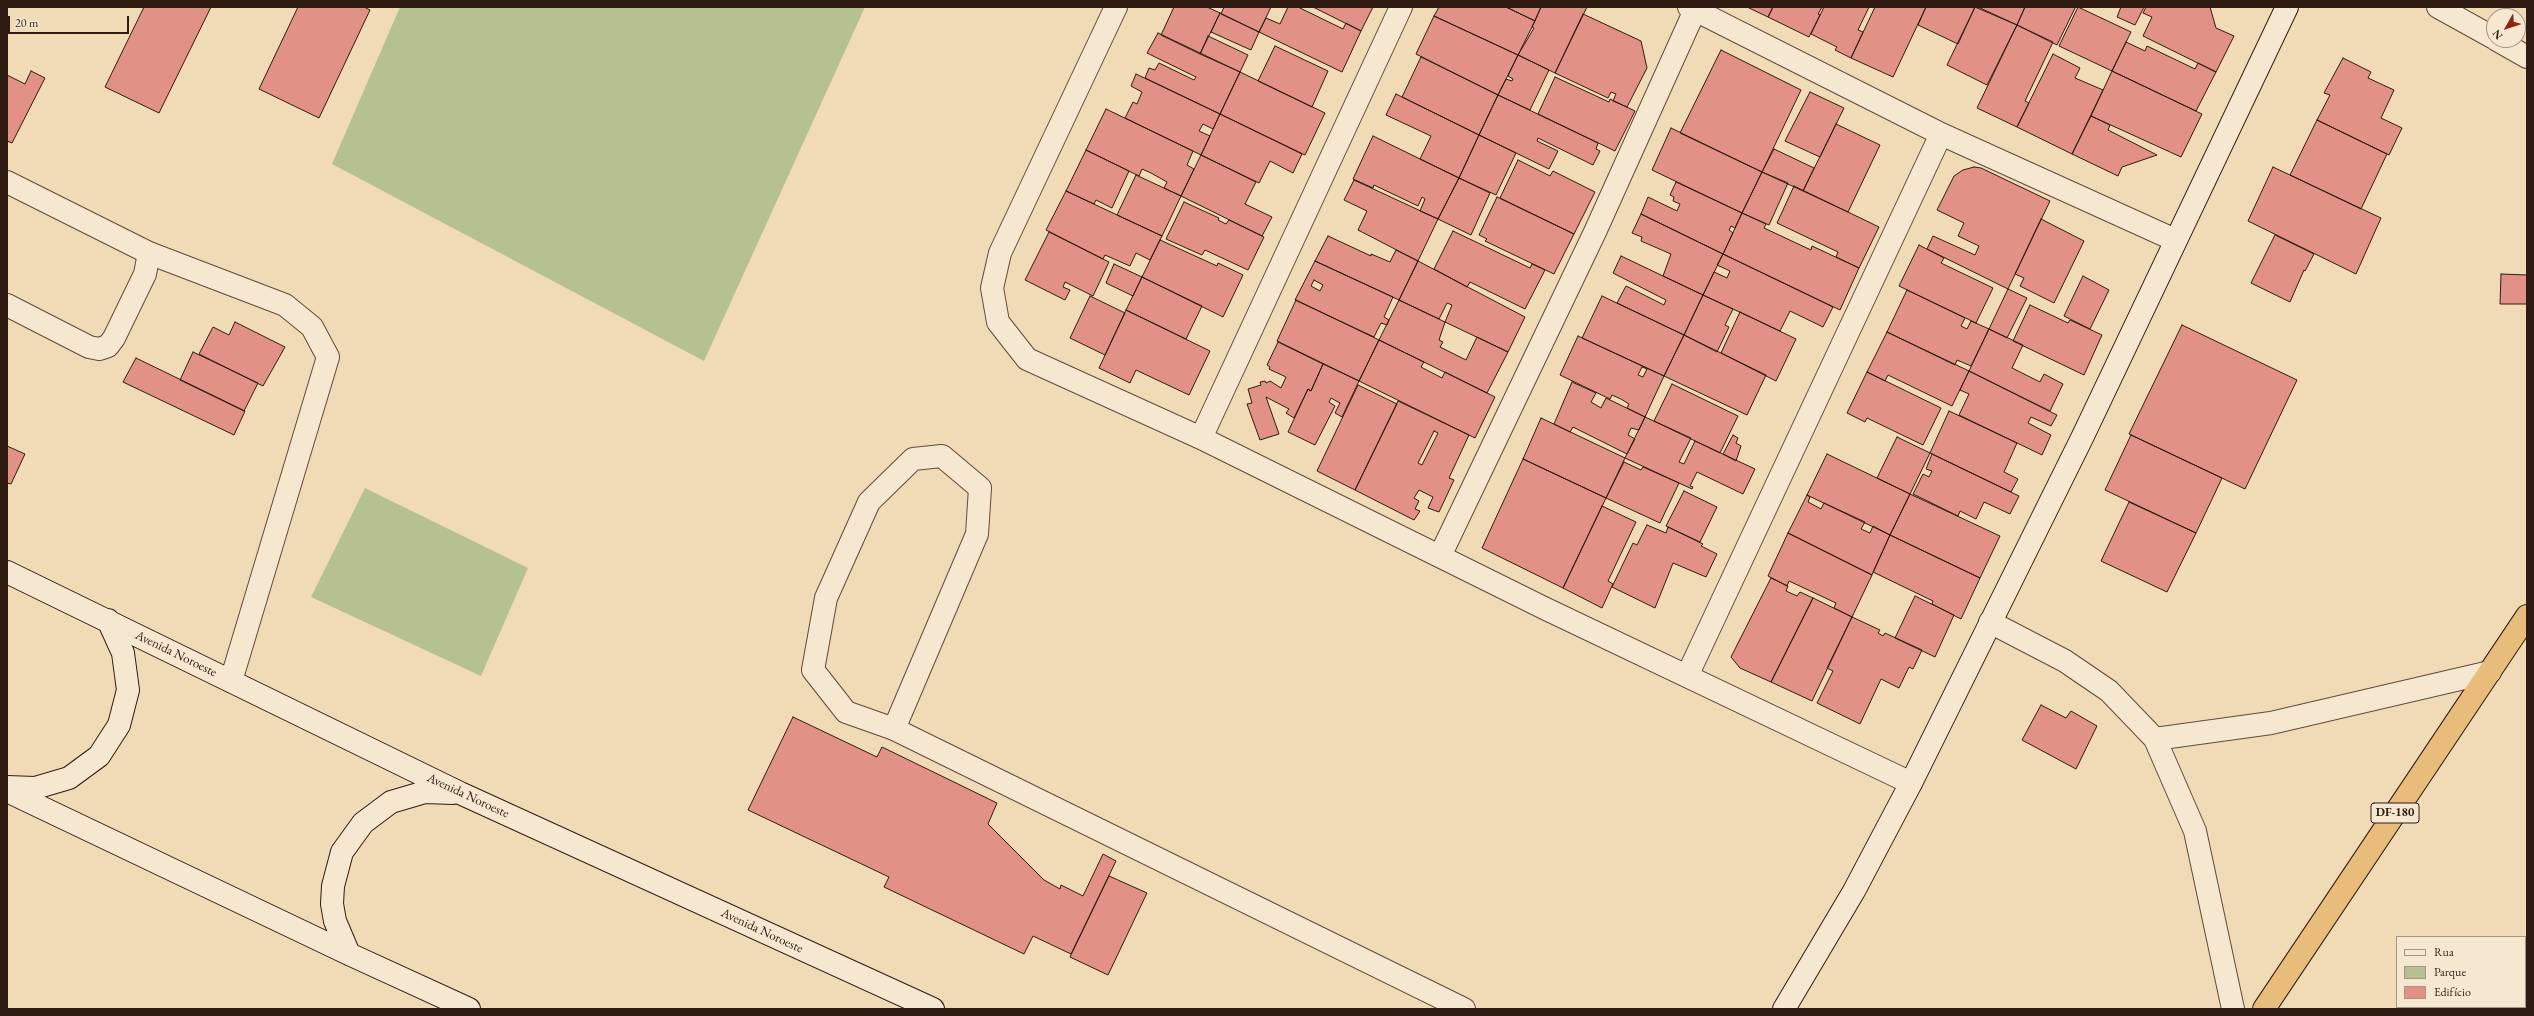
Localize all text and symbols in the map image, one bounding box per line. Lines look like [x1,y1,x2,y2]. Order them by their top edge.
scale bar [10,8,131,34]
north arrow [2486,8,2526,48]
text: 20 m [15,15,38,31]
text: N [2489,27,2506,43]
street label: Avenida Noroeste [133,628,219,680]
street label: Avenida Noroeste [424,770,512,822]
road number: DF-180 [2371,803,2419,823]
street label: Avenida Noroeste [718,905,806,957]
legend [2396,936,2526,1008]
text: Rua [2434,944,2454,960]
text: Parque [2434,964,2466,980]
text: Edifício [2434,984,2471,1000]

